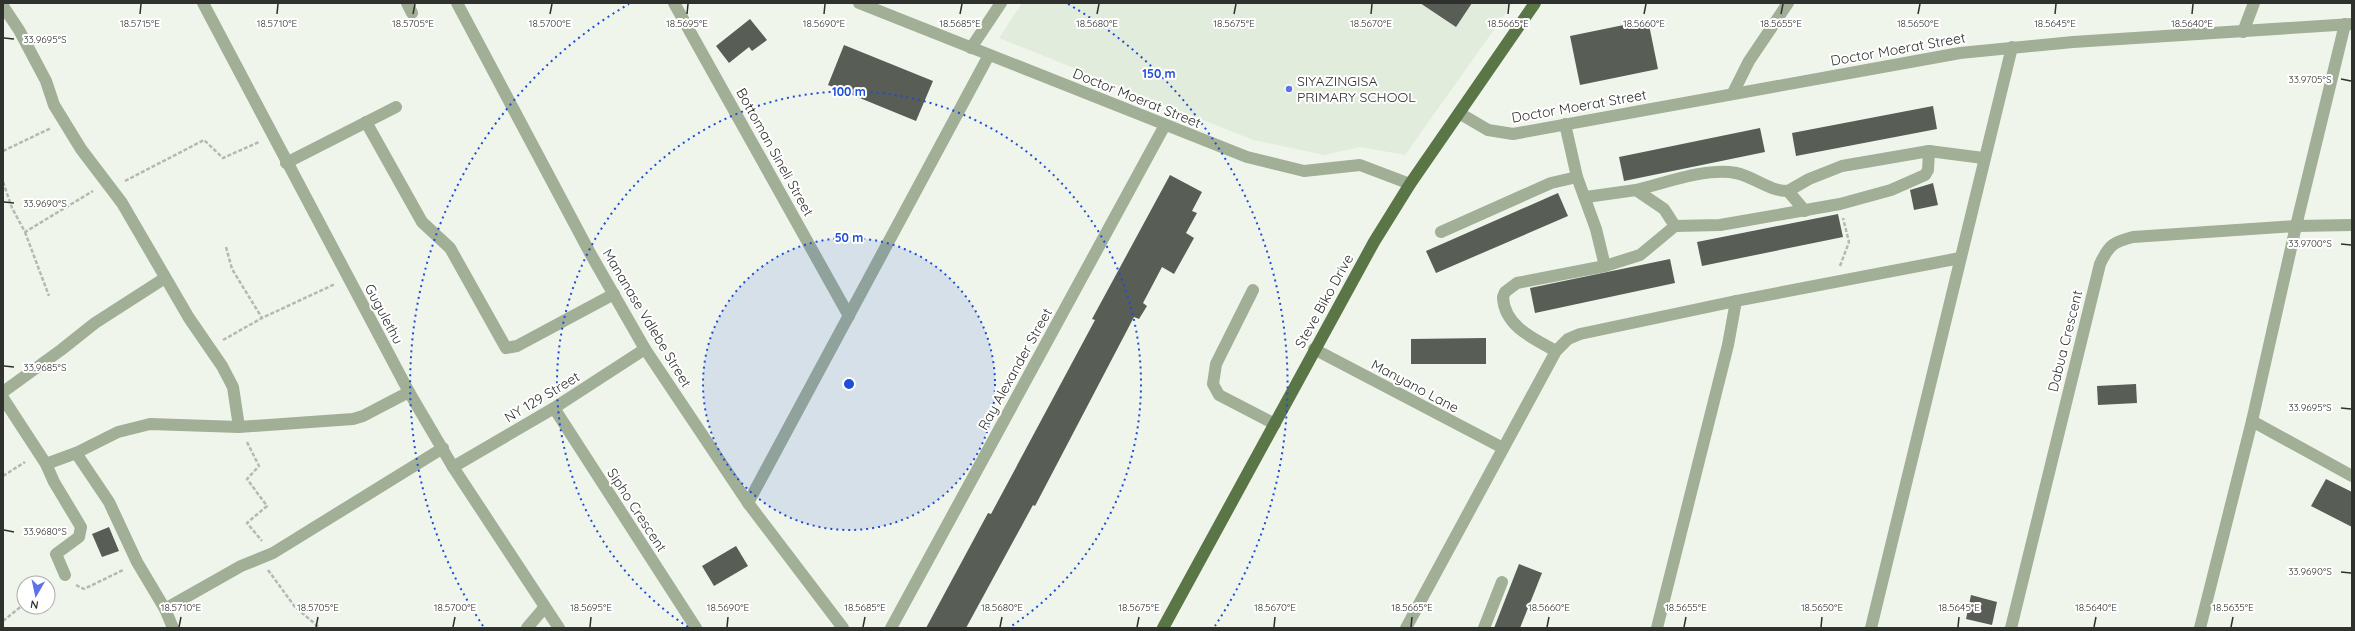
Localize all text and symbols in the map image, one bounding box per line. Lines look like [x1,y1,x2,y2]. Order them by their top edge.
text: 18.5715°E [120,17,160,30]
text: 18.5710°E [257,17,298,30]
text: 18.5705°E [392,17,434,30]
text: 18.5700°E [529,17,572,30]
text: 18.5695°E [666,17,708,30]
text: 18.5690°E [803,17,845,30]
text: 18.5685°E [939,17,981,30]
text: 18.5680°E [1076,17,1118,30]
text: 18.5675°E [1213,17,1255,30]
text: 18.5670°E [1350,17,1392,30]
text: 18.5665°E [1487,17,1529,30]
text: 18.5660°E [1623,17,1665,30]
text: 18.5655°E [1760,17,1802,30]
text: 18.5650°E [1897,17,1939,30]
text: 18.5645°E [2034,17,2076,30]
text: 18.5640°E [2171,17,2213,30]
street label: Doctor Moerat Street [1829,28,1967,70]
text: 33.9695°S [23,33,67,46]
street label: Doctor Moerat Street [1070,64,1204,132]
text: 150 m [1142,66,1176,81]
place label: SIYAZINGISA PRIMARY SCHOOL [1297,72,1416,106]
text: 33.9705°S [2288,73,2332,86]
text: 100 m [832,84,866,99]
marker: SIYAZINGISA PRIMARY SCHOOL [1284,84,1294,94]
street label: Bottoman Sineli Street [732,85,818,219]
street label: Doctor Moerat Street [1510,85,1648,127]
text: 33.9690°S [23,197,67,210]
text: 50 m [835,230,863,245]
text: 33.9700°S [2288,237,2332,250]
street label: Mananase Vdlebe Street [598,245,696,391]
street label: Steve Biko Drive [1291,251,1357,351]
street label: Gugulethu [361,281,407,347]
street label: Dabua Crescent [2044,288,2086,394]
street label: Ray Alexander Street [974,305,1056,433]
street label: Manyano Lane [1368,355,1462,417]
text: 33.9685°S [23,361,67,374]
street label: NY 129 Street [501,367,583,427]
centre of rings [842,377,856,391]
text: 33.9695°S [2288,401,2332,414]
street label: Sipho Crescent [603,465,671,555]
text: 33.9680°S [23,525,67,538]
text: 33.9690°S [2288,565,2332,578]
north arrow [16,575,56,615]
text: N [29,597,40,612]
text: 18.5710°E [161,601,202,614]
text: 18.5705°E [297,601,339,614]
text: 18.5700°E [434,601,477,614]
text: 18.5695°E [570,601,612,614]
text: 18.5690°E [707,601,749,614]
text: 18.5685°E [844,601,886,614]
text: 18.5680°E [981,601,1023,614]
text: 18.5675°E [1118,601,1160,614]
text: 18.5670°E [1254,601,1296,614]
text: 18.5665°E [1391,601,1433,614]
text: 18.5660°E [1528,601,1570,614]
text: 18.5655°E [1665,601,1707,614]
text: 18.5650°E [1801,601,1843,614]
text: 18.5645°E [1938,601,1980,614]
text: 18.5640°E [2075,601,2117,614]
text: 18.5635°E [2212,601,2254,614]

